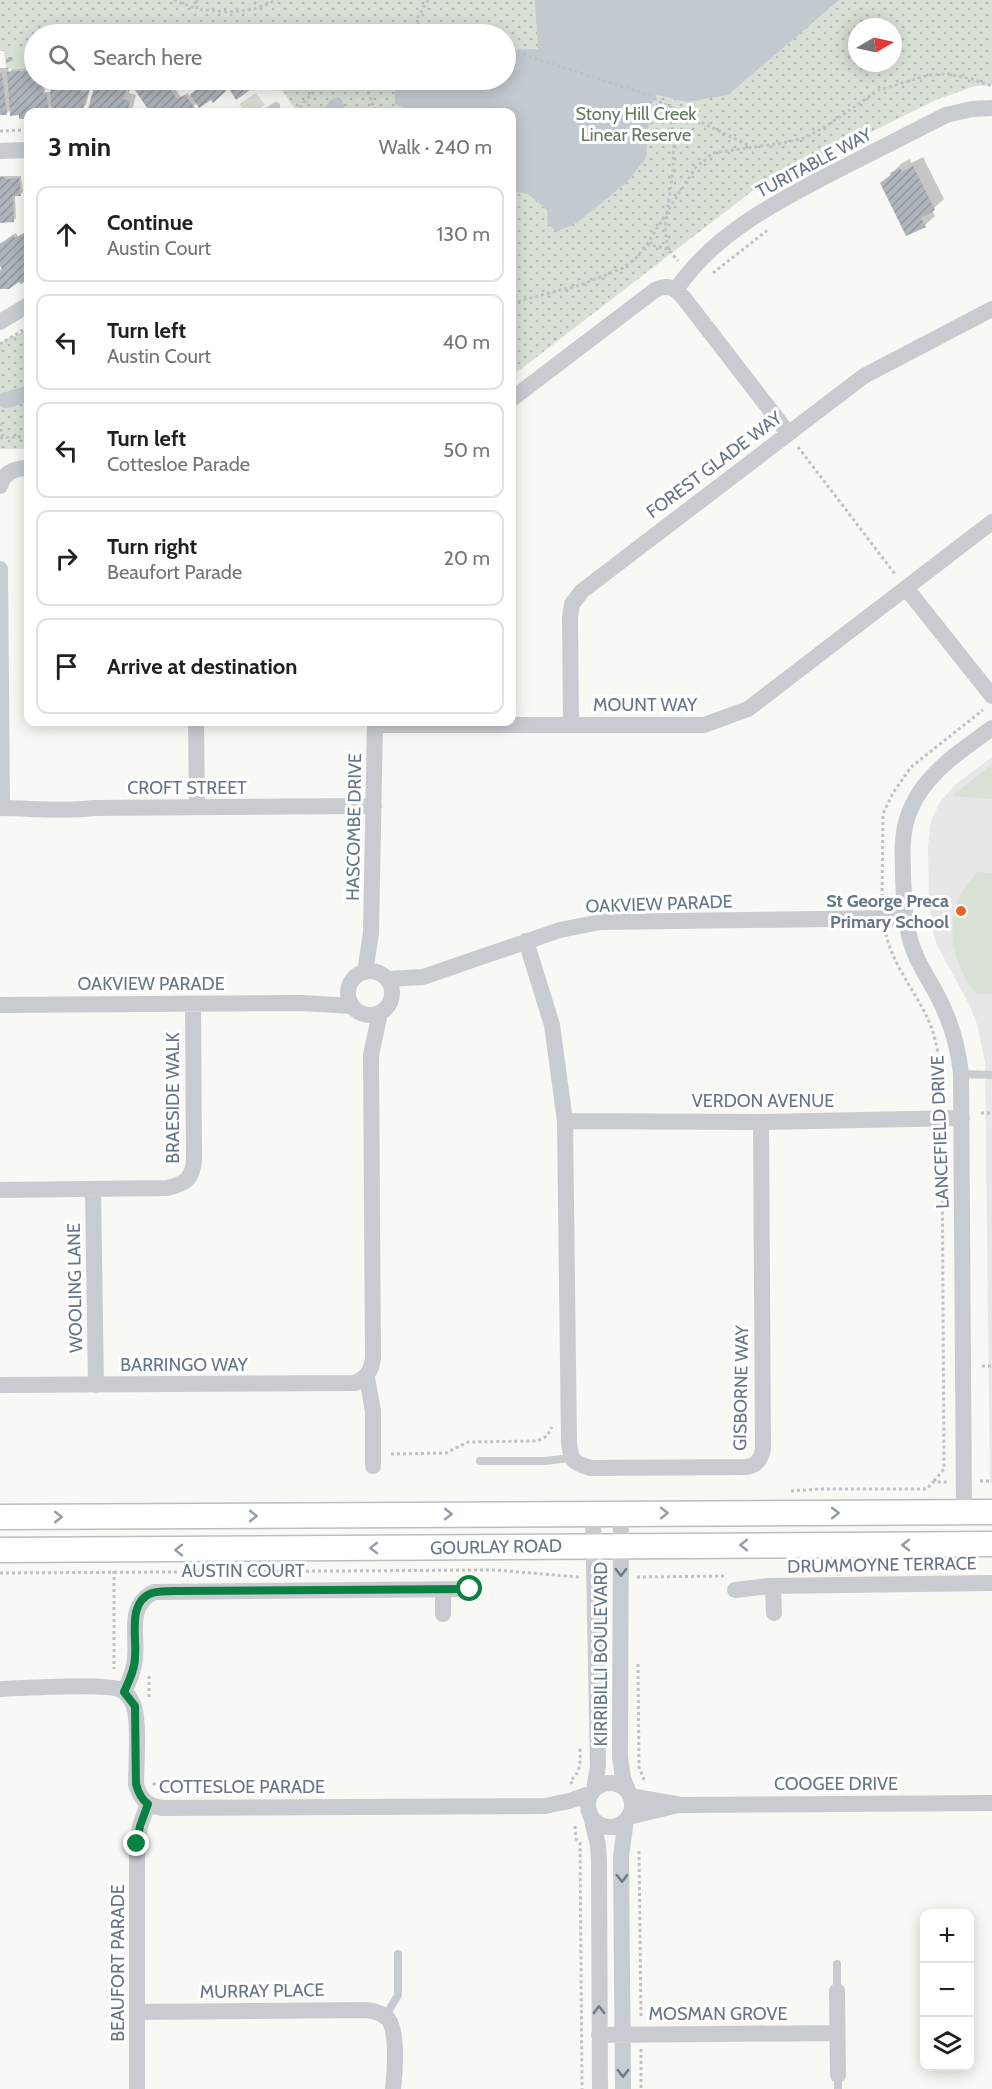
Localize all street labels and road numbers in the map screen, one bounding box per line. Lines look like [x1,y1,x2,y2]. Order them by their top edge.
street label: TURITABLE WAY [752,123,876,203]
street label: FOREST GLADE WAY [642,406,787,523]
street label: MOUNT WAY [593,694,698,716]
street label: HASCOMBE DRIVE [342,753,366,901]
street label: CROFT STREET [127,777,247,799]
street label: OAKVIEW PARADE [585,890,733,918]
street label: OAKVIEW PARADE [77,973,225,995]
street label: BRAESIDE WALK [162,1031,184,1164]
street label: LANCEFIELD DRIVE [926,1055,954,1209]
street label: VERDON AVENUE [692,1090,834,1112]
street label: WOOLING LANE [63,1223,87,1353]
street label: GISBORNE WAY [729,1324,753,1451]
street label: BARRINGO WAY [120,1354,248,1376]
street label: GOURLAY ROAD [430,1535,562,1559]
street label: DRUMMOYNE TERRACE [787,1552,977,1578]
street label: AUSTIN COURT [181,1560,305,1582]
street label: KIRRIBILLI BOULEVARD [590,1562,612,1746]
street label: COOGEE DRIVE [774,1773,898,1795]
street label: COTTESLOE PARADE [159,1776,325,1798]
street label: BEAUFORT PARADE [107,1884,129,2042]
street label: MURRAY PLACE [199,1979,325,2003]
street label: MOSMAN GROVE [649,2003,787,2025]

